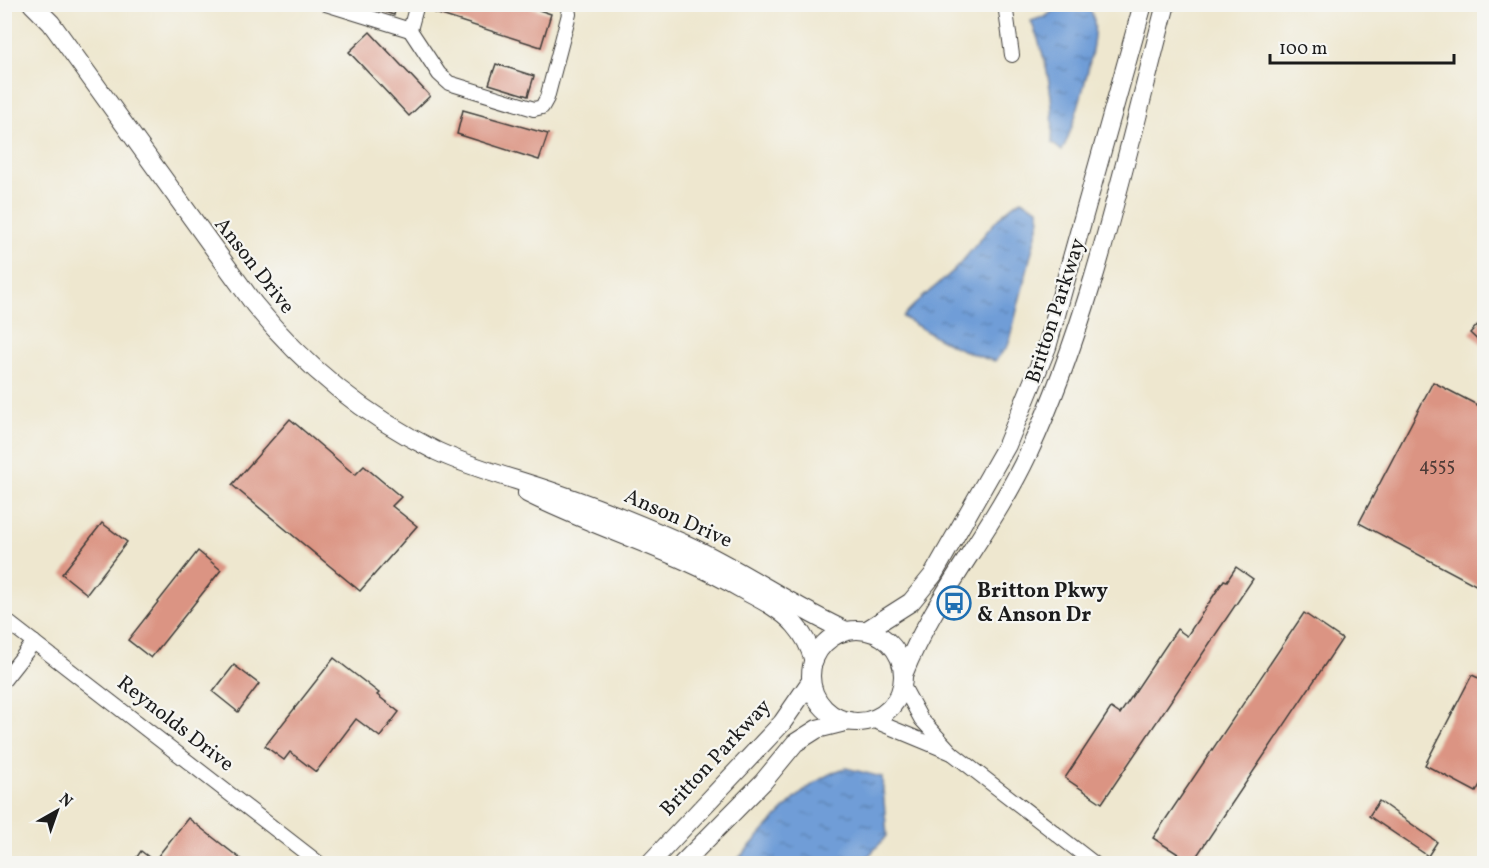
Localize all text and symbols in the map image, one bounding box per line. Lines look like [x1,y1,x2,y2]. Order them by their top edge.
scale bar [1270,27,1454,65]
text: 100 m [1279,37,1328,62]
street label: Anson Drive [207,212,301,320]
street label: Britton Parkway [1019,234,1093,387]
house number: 4555 [1419,454,1455,479]
street label: Anson Drive [619,482,737,556]
place label: Britton Pkwy & Anson Dr [977,577,1108,630]
bus stop icon: Britton Pkwy & Anson Dr [936,585,972,621]
street label: Reynolds Drive [110,669,240,779]
street label: Britton Parkway [654,693,778,823]
north arrow [27,781,87,841]
text: N [54,789,77,813]

